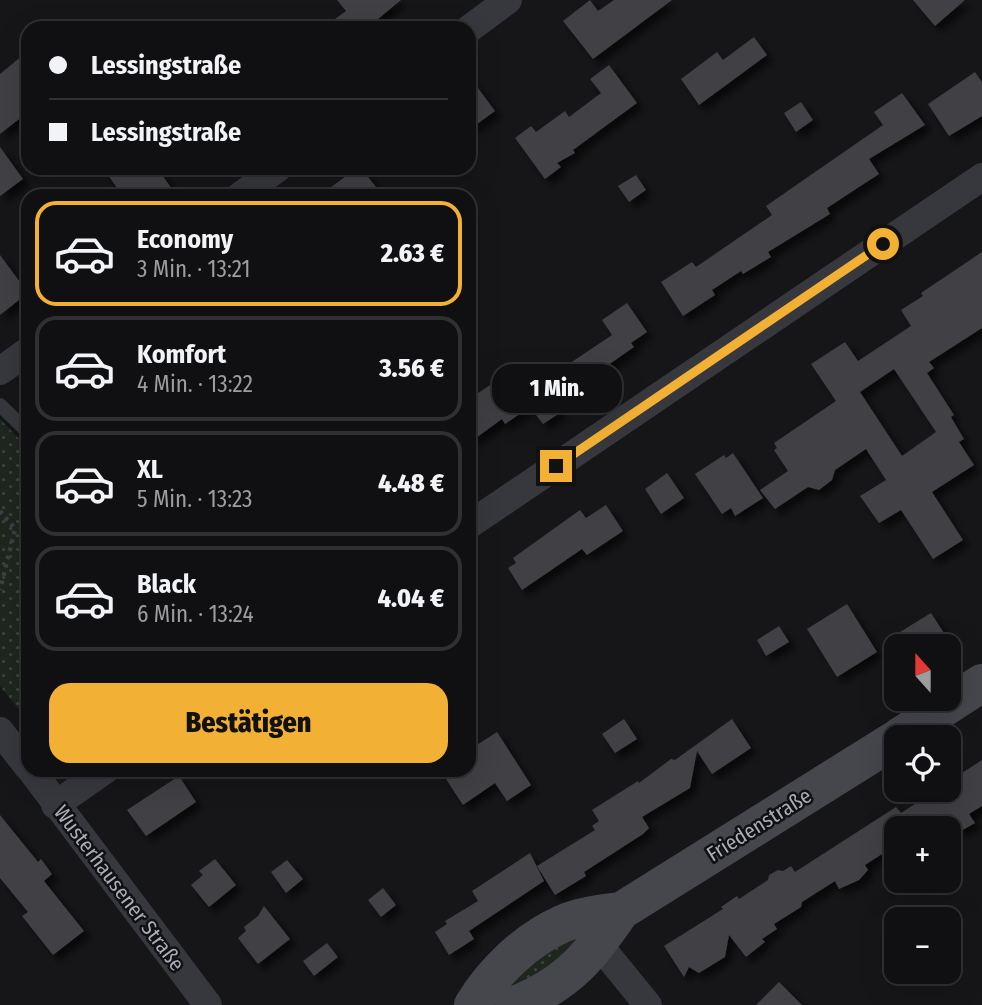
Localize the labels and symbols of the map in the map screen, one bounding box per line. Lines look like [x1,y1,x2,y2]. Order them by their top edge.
route start [867,228,899,260]
callout: 1 Min. [491,364,621,414]
route end [540,450,572,482]
north arrow [884,634,961,710]
street label: Friedenstraße [702,783,816,867]
street label: Wusterhausener Straße [48,800,190,976]

